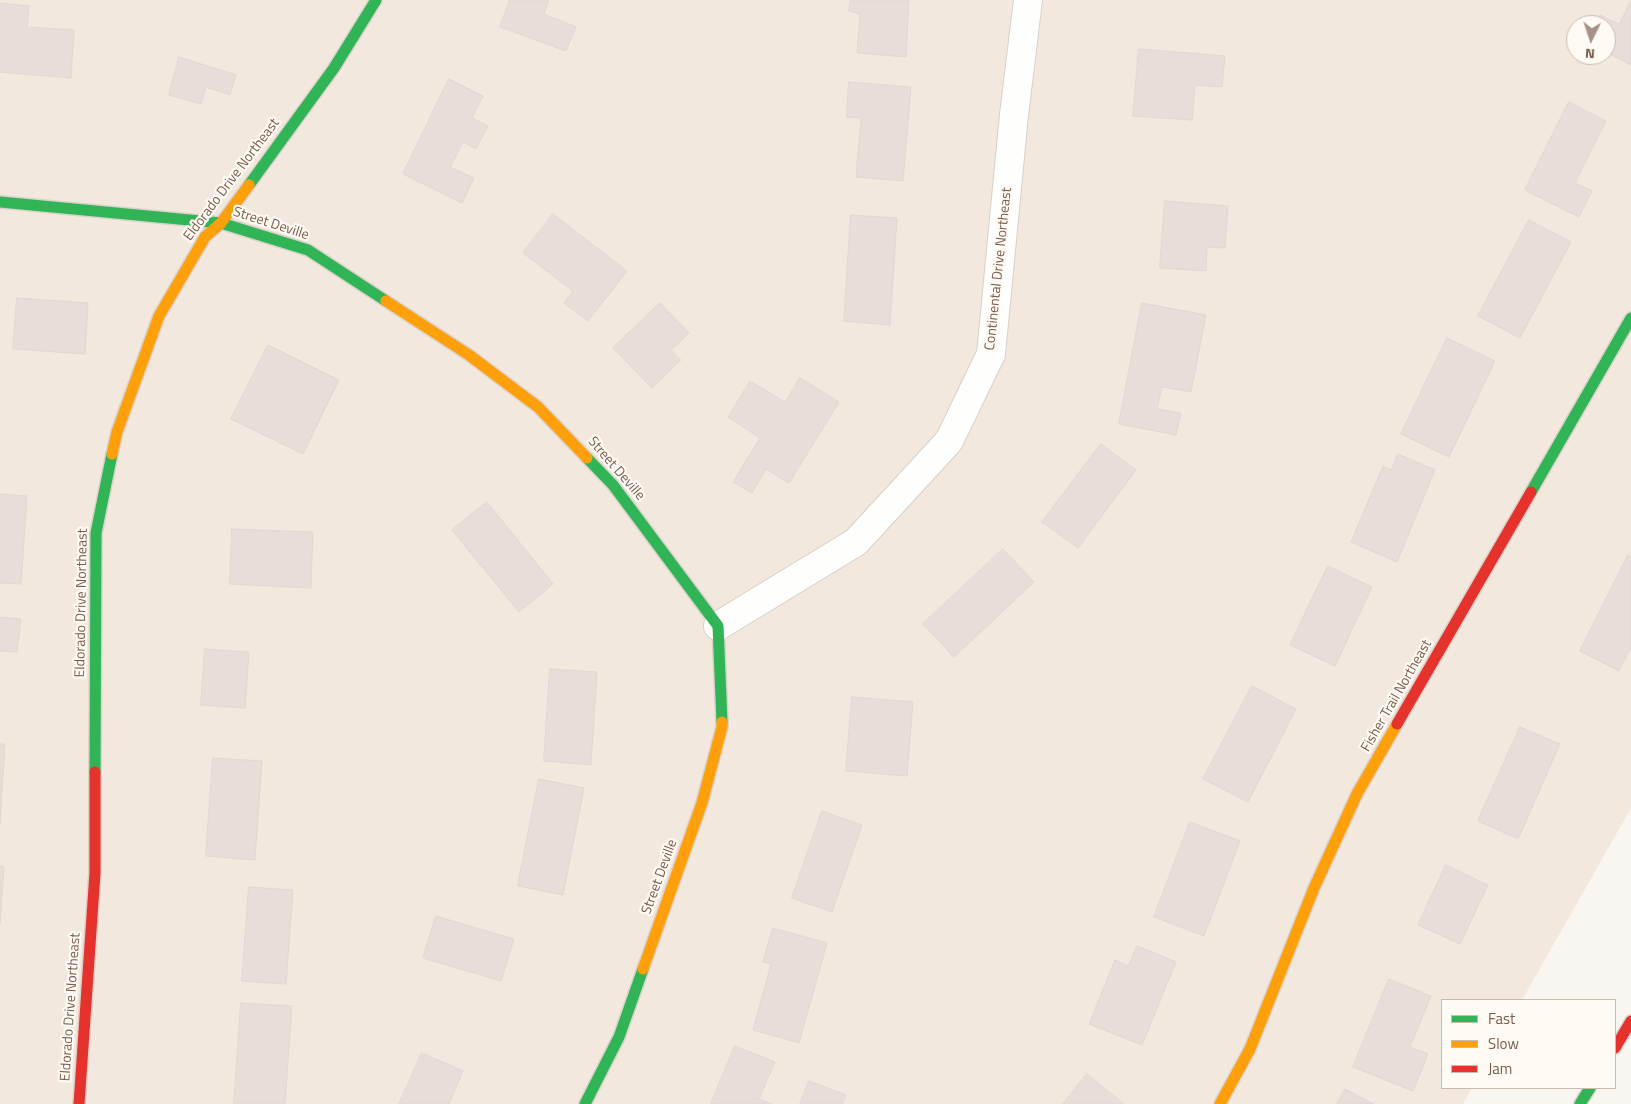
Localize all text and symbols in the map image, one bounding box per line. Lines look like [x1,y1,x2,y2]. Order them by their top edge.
north arrow [1566,15,1616,65]
text: N [1584,44,1596,65]
street label: Eldorado Drive Northeast [181,116,283,244]
street label: Continental Drive Northeast [982,187,1016,351]
street label: Street Deville [231,204,311,244]
street label: Street Deville [584,434,648,504]
street label: Eldorado Drive Northeast [72,528,92,678]
street label: Fisher Trail Northeast [1358,637,1436,755]
street label: Street Deville [639,837,681,917]
street label: Eldorado Drive Northeast [57,932,85,1082]
legend [1441,999,1616,1089]
text: Fast [1488,1007,1515,1030]
text: Slow [1488,1032,1519,1055]
text: Jam [1488,1057,1512,1080]

